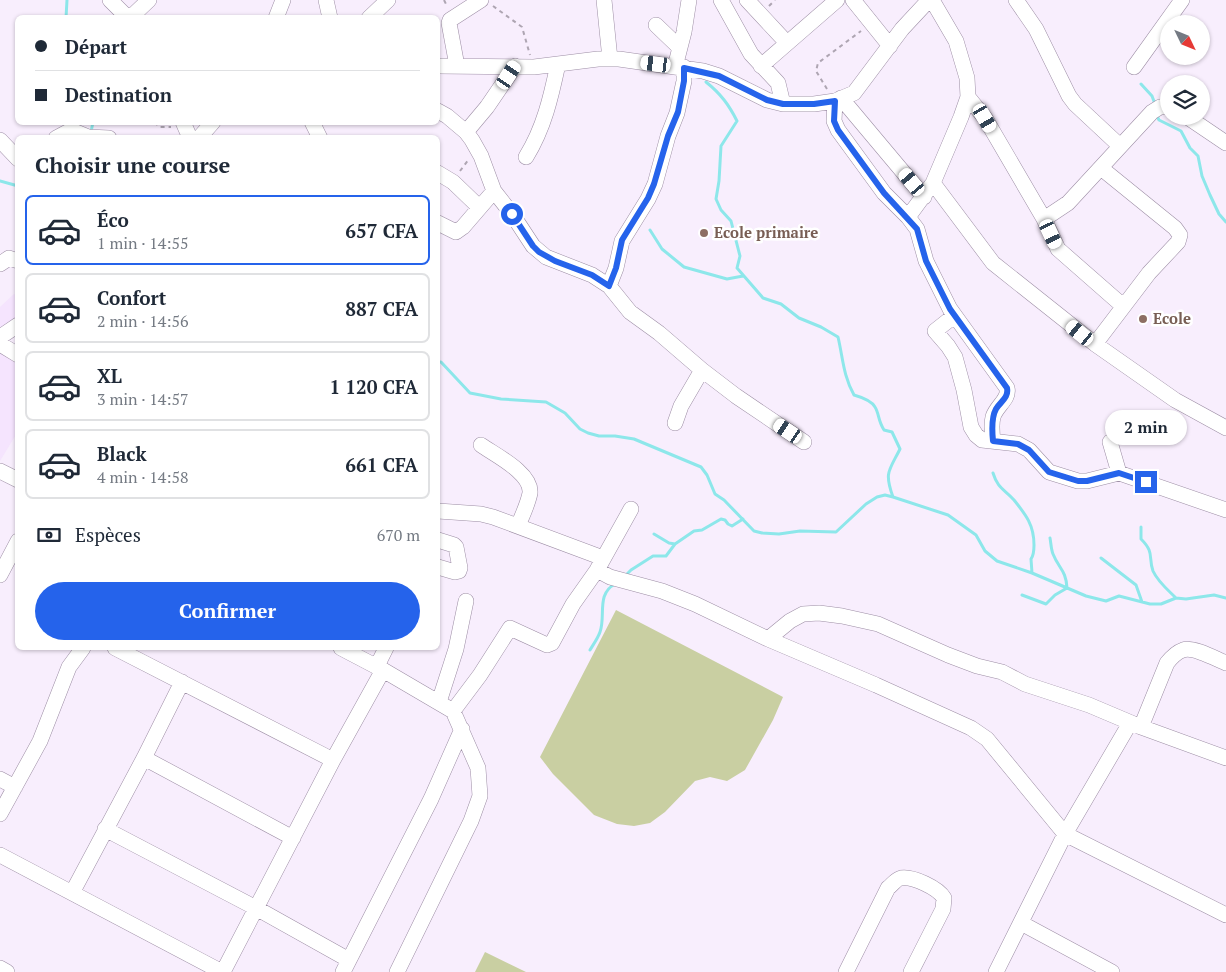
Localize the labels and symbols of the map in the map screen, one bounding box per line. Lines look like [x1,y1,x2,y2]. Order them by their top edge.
north arrow [1160,15,1210,65]
car [640,55,671,73]
car [494,58,523,92]
car [971,101,998,135]
car [896,166,927,198]
route start [501,203,523,225]
car [1037,217,1064,251]
place label: Ecole primaire [714,222,818,242]
marker: Ecole primaire [698,227,710,239]
place label: Ecole [1153,308,1191,328]
marker: Ecole [1137,313,1149,325]
car [1063,318,1096,348]
callout: 2 min [1105,410,1187,444]
car [771,416,804,446]
route end [1135,471,1157,493]

